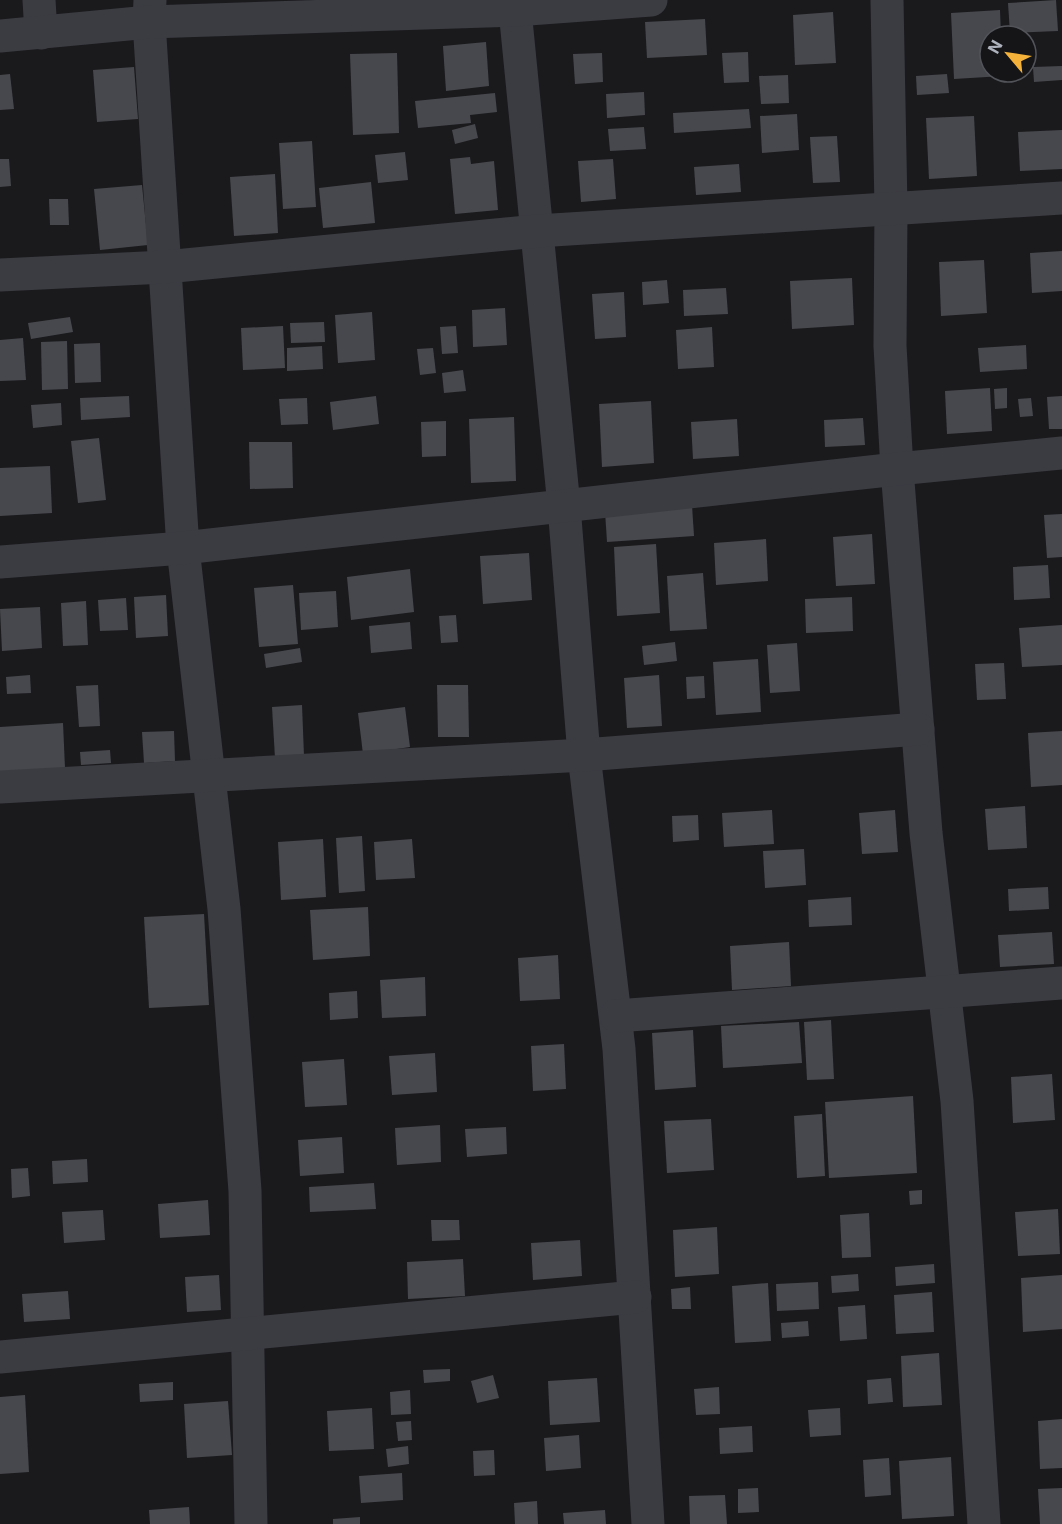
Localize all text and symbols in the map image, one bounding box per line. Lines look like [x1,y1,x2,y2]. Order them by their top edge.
north arrow [978,24,1038,84]
text: N [983,37,1007,57]

